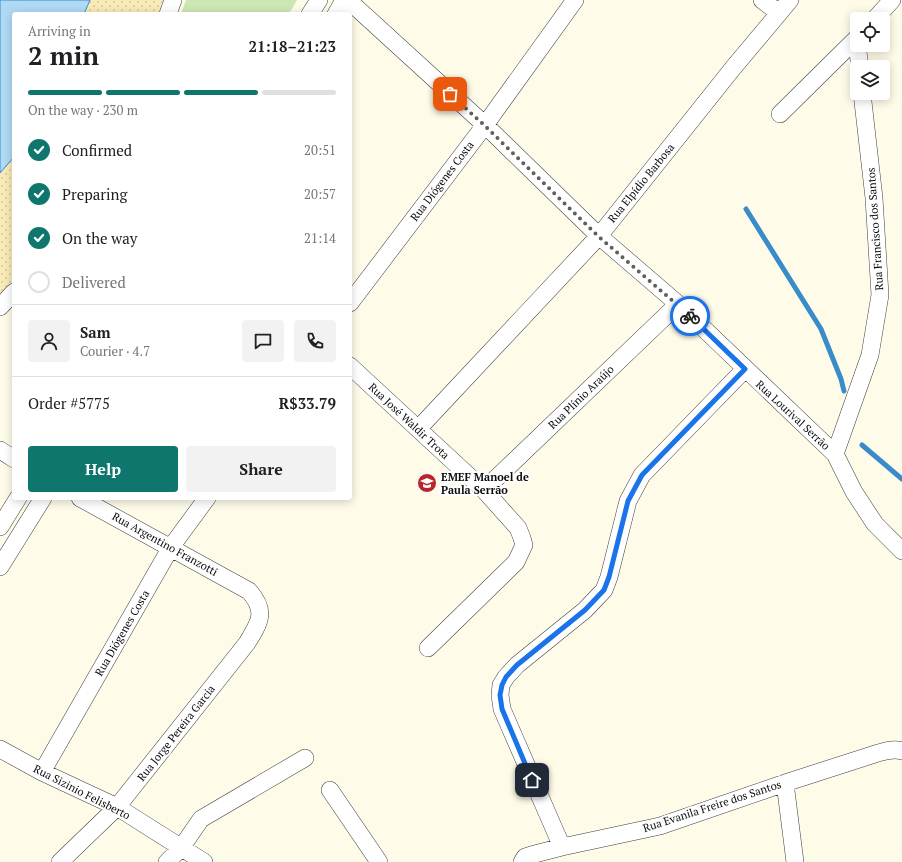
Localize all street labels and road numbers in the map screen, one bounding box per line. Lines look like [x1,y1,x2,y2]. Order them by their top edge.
street label: Rua Diógenes Costa [407,138,477,224]
street label: Rua Elpídio Barbosa [605,140,678,225]
street label: Rua Francisco dos Santos [864,167,886,291]
street label: Rua Plínio Araújo [545,362,617,432]
street label: Rua Lourival Serrão [753,377,833,453]
street label: Rua José Waldir Trota [366,380,453,462]
street label: Rua Argentino Franzotti [110,509,220,579]
street label: Rua Diógenes Costa [92,587,152,678]
street label: Rua Jorge Pereira Garcia [134,682,218,784]
street label: Rua Sizinio Felisberto [31,762,133,822]
street label: Rua Evanila Freire dos Santos [641,777,783,835]

